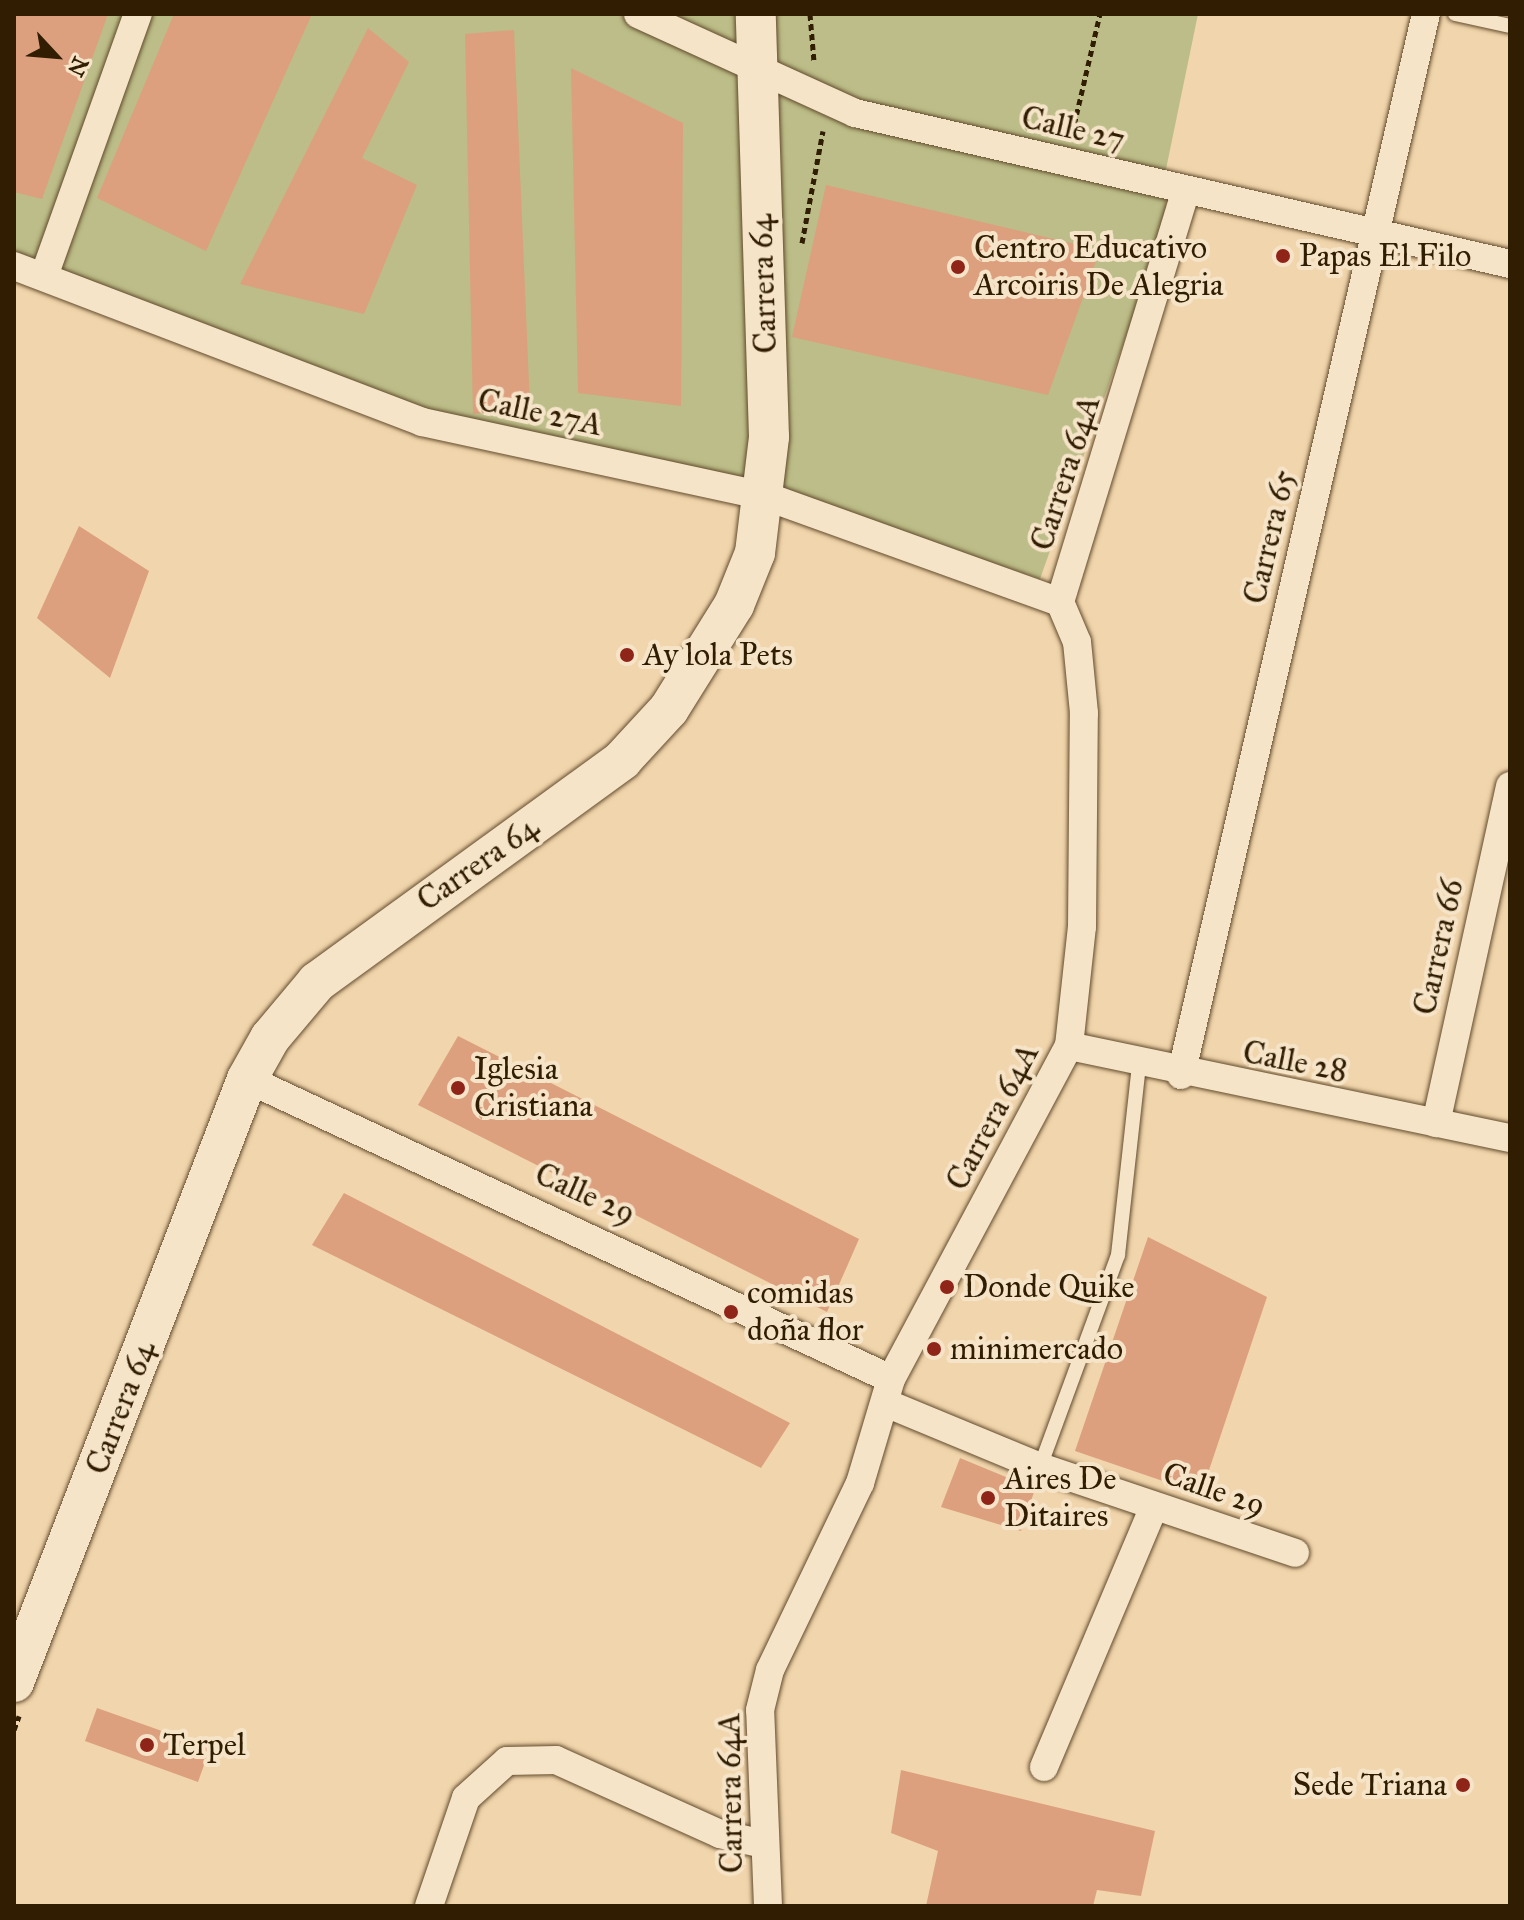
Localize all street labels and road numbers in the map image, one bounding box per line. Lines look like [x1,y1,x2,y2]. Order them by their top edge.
street label: Calle 27 [1018,99,1128,159]
street label: Carrera 64 [742,214,786,354]
street label: Calle 27A [474,381,606,445]
street label: Carrera 64A [1023,391,1109,555]
street label: Carrera 65 [1236,466,1304,608]
street label: Carrera 64 [410,808,546,920]
street label: Carrera 66 [1406,876,1472,1018]
street label: Calle 28 [1240,1033,1350,1091]
street label: Carrera 64A [938,1037,1048,1197]
street label: Calle 29 [529,1155,641,1233]
street label: Carrera 64 [78,1336,164,1480]
street label: Calle 29 [1158,1455,1270,1525]
street label: Carrera 64A [710,1712,752,1874]

